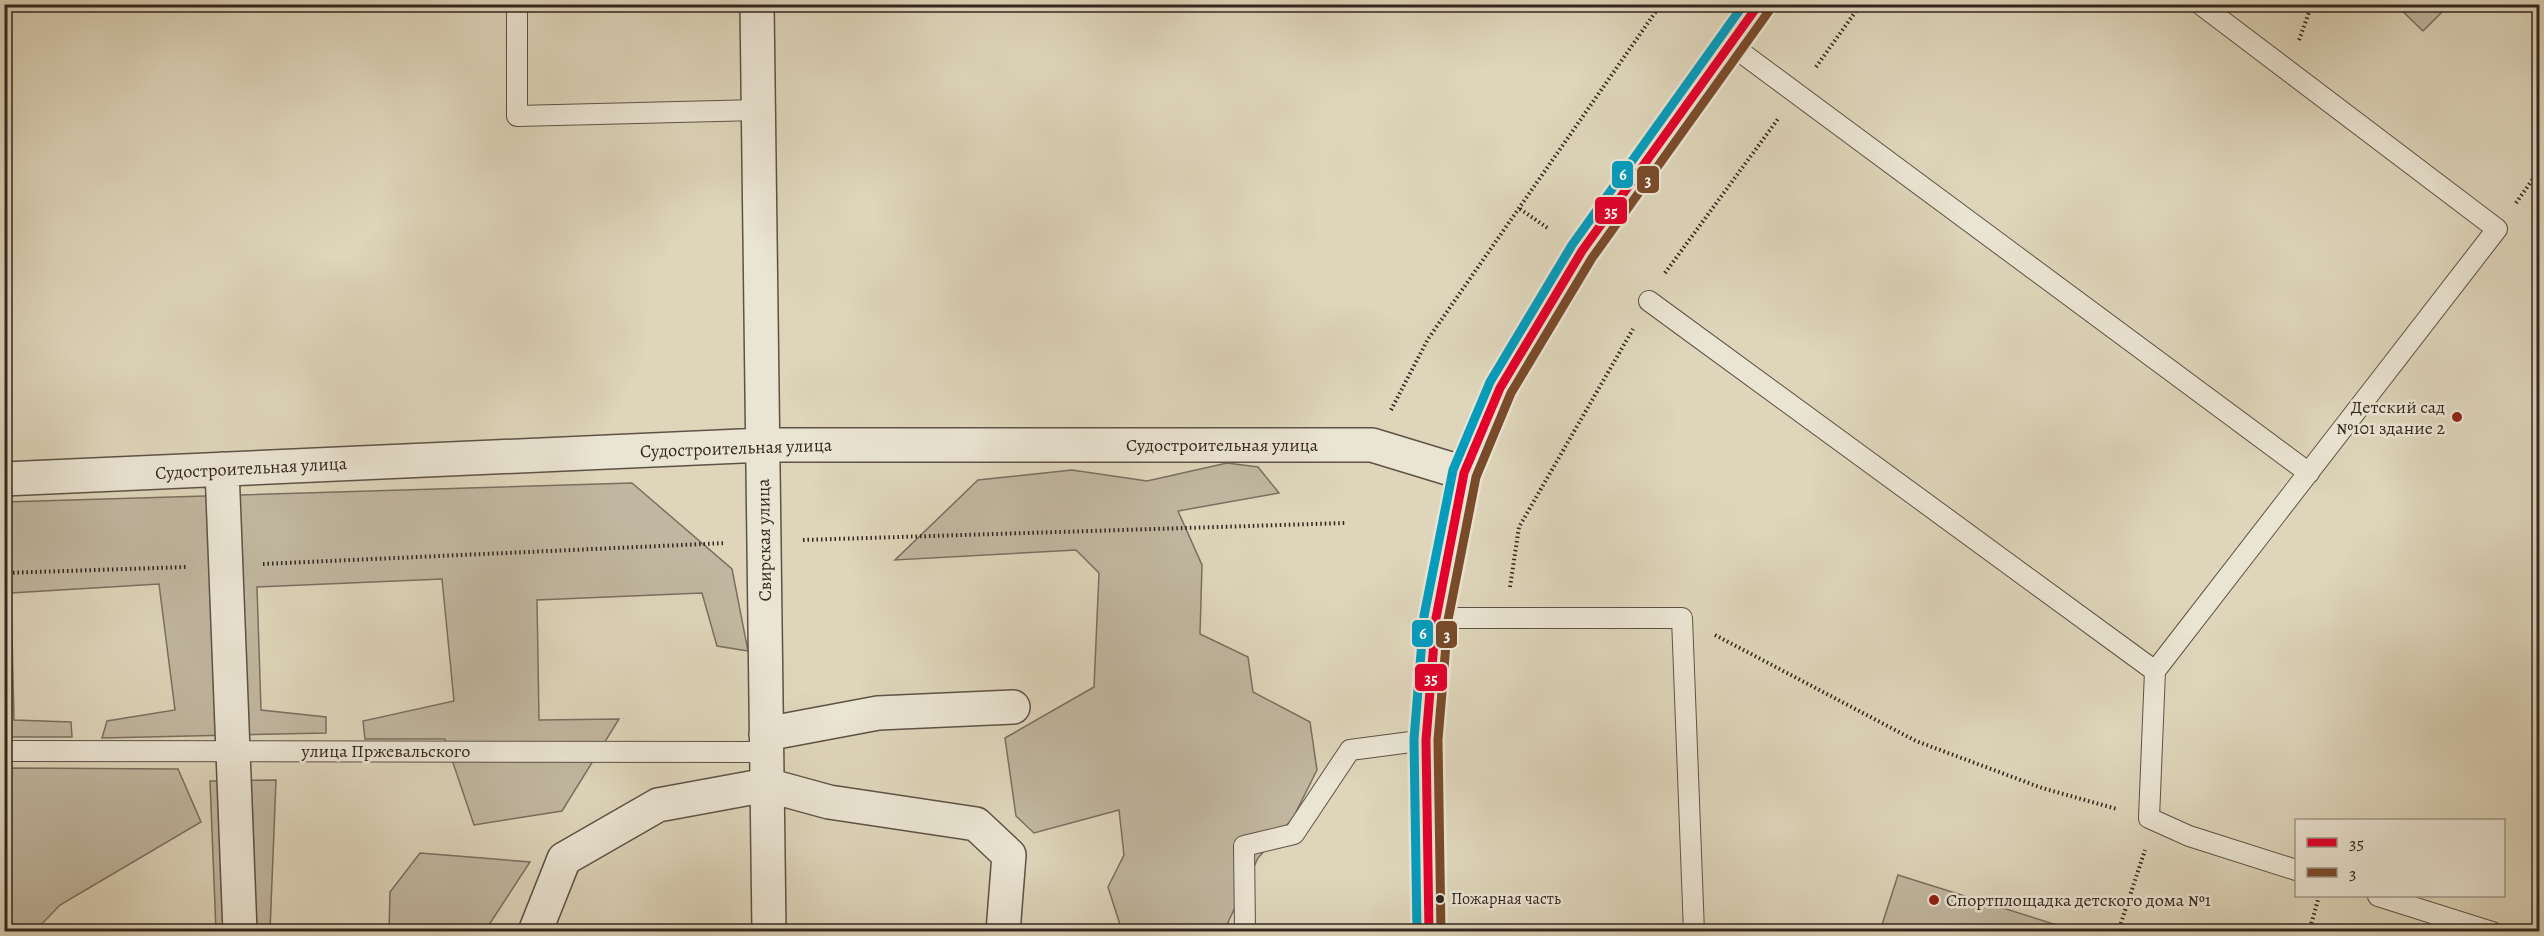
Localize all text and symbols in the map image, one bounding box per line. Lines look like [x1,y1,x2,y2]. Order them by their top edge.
line badge: 6 [1611,160,1634,189]
text: 6 [1619,164,1627,186]
line badge: 3 [1636,165,1660,194]
text: 3 [1645,170,1652,192]
line badge: 35 [1594,196,1628,225]
text: 35 [1604,201,1618,223]
place label: Детский сад №101 здание 2 [2336,395,2445,440]
marker: Детский сад №101 здание 2 [2450,410,2464,424]
street label: Судостроительная улица [640,433,833,463]
street label: Судостроительная улица [1126,433,1319,457]
street label: Судостроительная улица [154,451,348,485]
street label: Свирская улица [751,478,777,602]
line badge: 6 [1411,619,1434,648]
line badge: 3 [1435,620,1458,649]
text: 6 [1419,623,1427,645]
text: 3 [1444,625,1451,647]
line badge: 35 [1414,663,1448,692]
text: 35 [1424,668,1438,690]
street label: улица Пржевальского [301,739,470,763]
legend [2295,819,2505,897]
text: 35 [2349,831,2364,855]
text: 3 [2349,861,2357,885]
place label: Пожарная часть [1451,888,1561,910]
place label: Спортплощадка детского дома №1 [1946,888,2211,912]
marker: Пожарная часть [1434,893,1446,905]
marker: Спортплощадка детского дома №1 [1927,893,1941,907]

